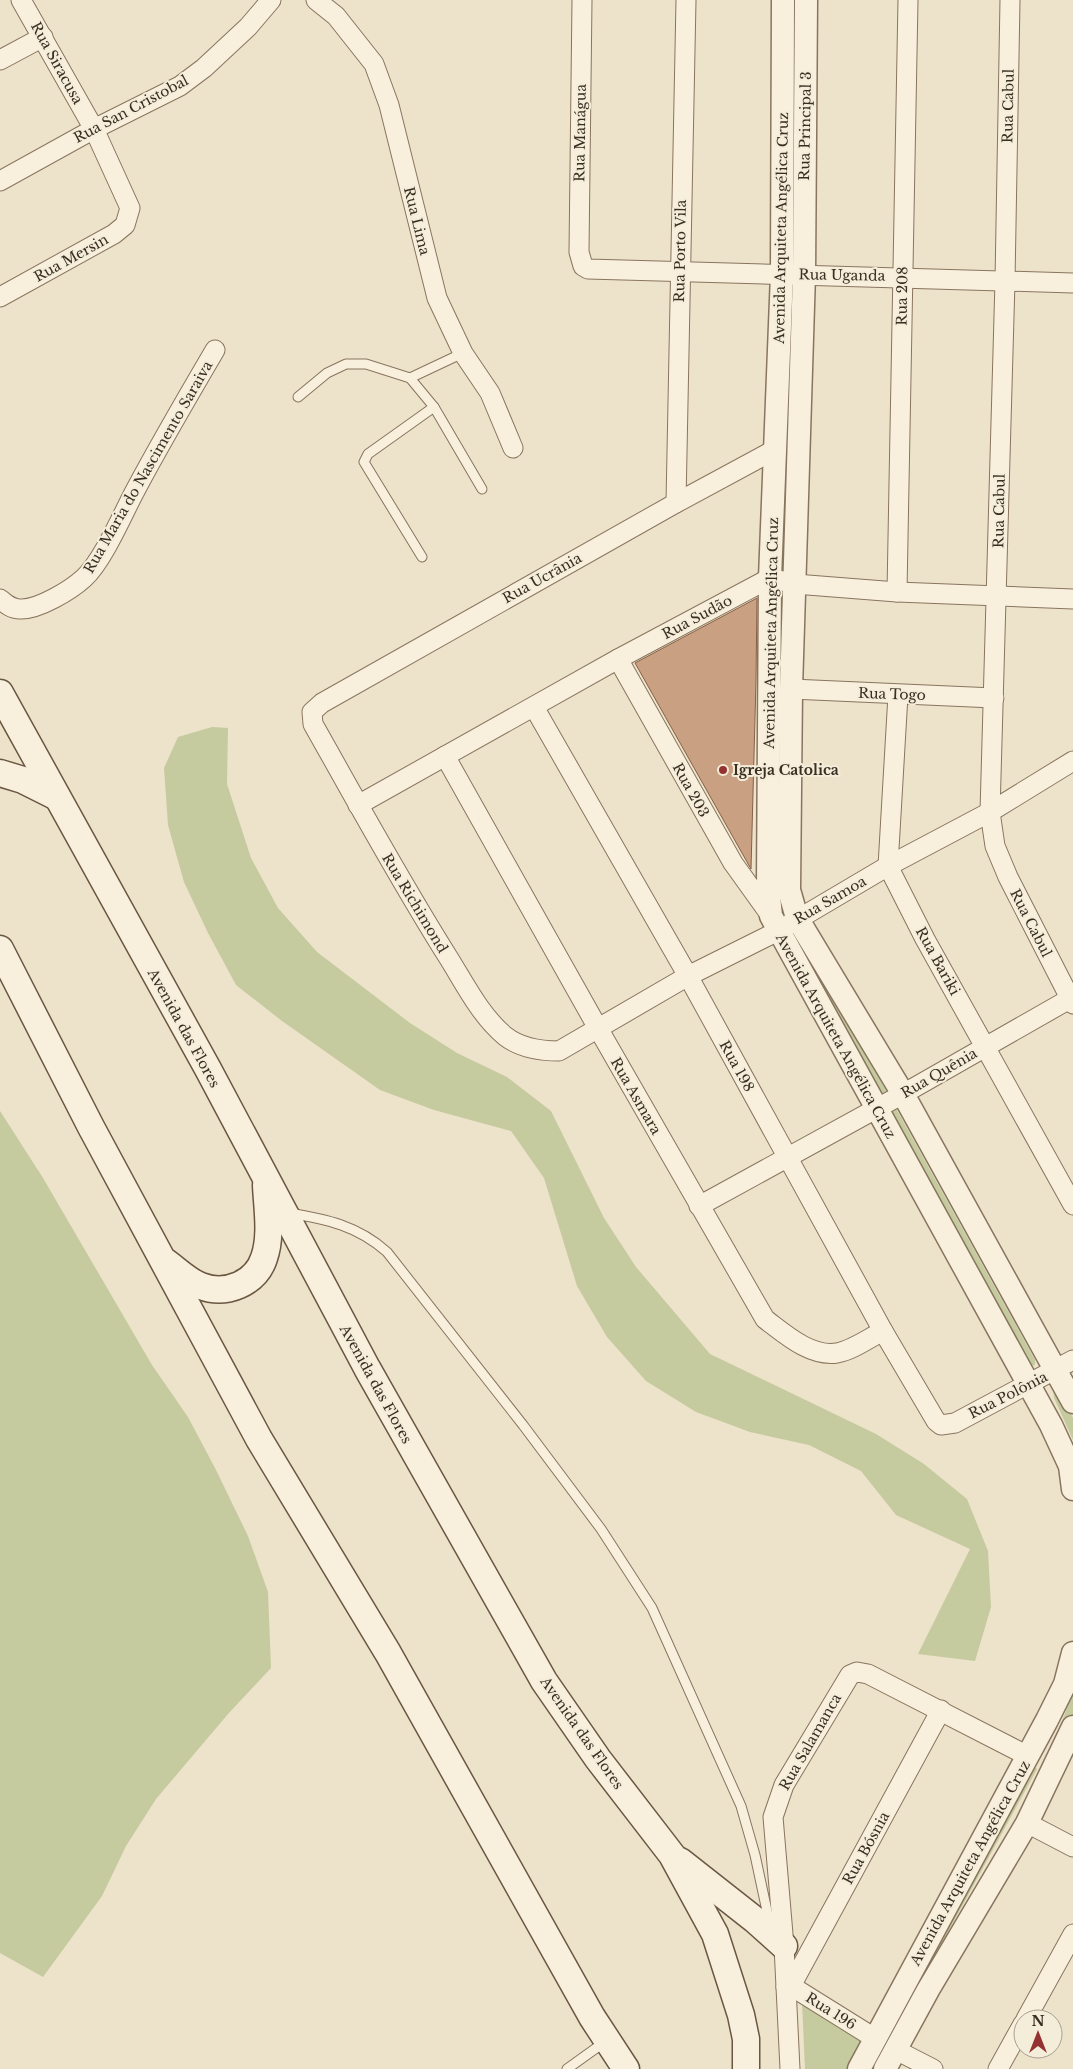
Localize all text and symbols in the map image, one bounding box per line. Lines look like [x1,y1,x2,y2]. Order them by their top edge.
street label: Rua Siracusa [27,19,87,107]
street label: Rua Cabul [998,68,1018,143]
street label: Rua San Cristobal [71,71,192,147]
street label: Rua Principal 3 [795,71,815,181]
street label: Rua Manágua [570,84,590,182]
street label: Avenida Arquiteta Angélica Cruz [770,112,792,345]
street label: Rua Lima [400,185,434,257]
street label: Rua Porto Vila [670,199,690,303]
street label: Rua Mersin [31,230,112,286]
street label: Rua Uganda [799,265,886,285]
street label: Rua 208 [892,266,912,326]
street label: Rua Maria do Nascimento Saraiva [80,357,217,576]
street label: Rua Cabul [989,473,1009,548]
street label: Avenida Arquiteta Angélica Cruz [760,517,782,750]
street label: Rua Ucrânia [499,549,585,607]
street label: Rua Sudão [659,591,735,643]
street label: Rua Togo [858,684,926,704]
street label: Rua 203 [669,760,713,820]
place label: Igreja Catolica [733,761,839,779]
marker: Igreja Catolica [717,764,729,776]
street label: Rua Richimond [378,850,452,957]
street label: Rua Samoa [791,872,870,928]
street label: Rua Cabul [1006,886,1056,960]
street label: Rua Bariki [912,924,964,999]
street label: Avenida Arquiteta Angélica Cruz [771,929,900,1142]
street label: Avenida das Flores [143,964,224,1091]
street label: Rua 198 [716,1037,758,1095]
street label: Rua Quênia [898,1044,980,1102]
street label: Rua Asmara [607,1054,665,1138]
street label: Avenida das Flores [335,1320,416,1447]
street label: Rua Polônia [965,1367,1051,1423]
street label: Avenida das Flores [536,1672,628,1793]
street label: Rua Salamanca [775,1690,845,1794]
street label: Avenida Arquiteta Angélica Cruz [905,1757,1034,1970]
street label: Rua Bósnia [839,1808,893,1888]
street label: Rua 196 [802,1988,860,2034]
north arrow [1013,2009,1063,2059]
text: N [1031,2012,1045,2030]

